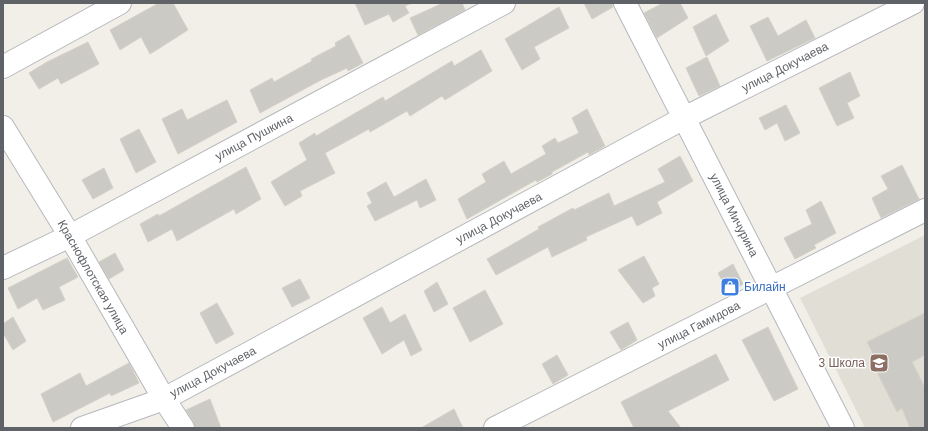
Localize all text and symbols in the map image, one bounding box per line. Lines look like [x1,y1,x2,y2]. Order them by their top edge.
street label: улица Докучаева [739,39,831,95]
street label: улица Пушкина [213,111,295,163]
street label: улица Мичурина [707,171,761,259]
street label: улица Докучаева [454,189,545,247]
street label: Краснофлотская улица [55,218,132,337]
shop icon: Билайн [719,276,741,298]
place label: Билайн [744,280,786,294]
street label: улица Гамидова [656,298,743,352]
street label: улица Докучаева [168,343,259,401]
school or university icon: 3 Школа [868,352,890,374]
place label: 3 Школа [819,356,865,370]

